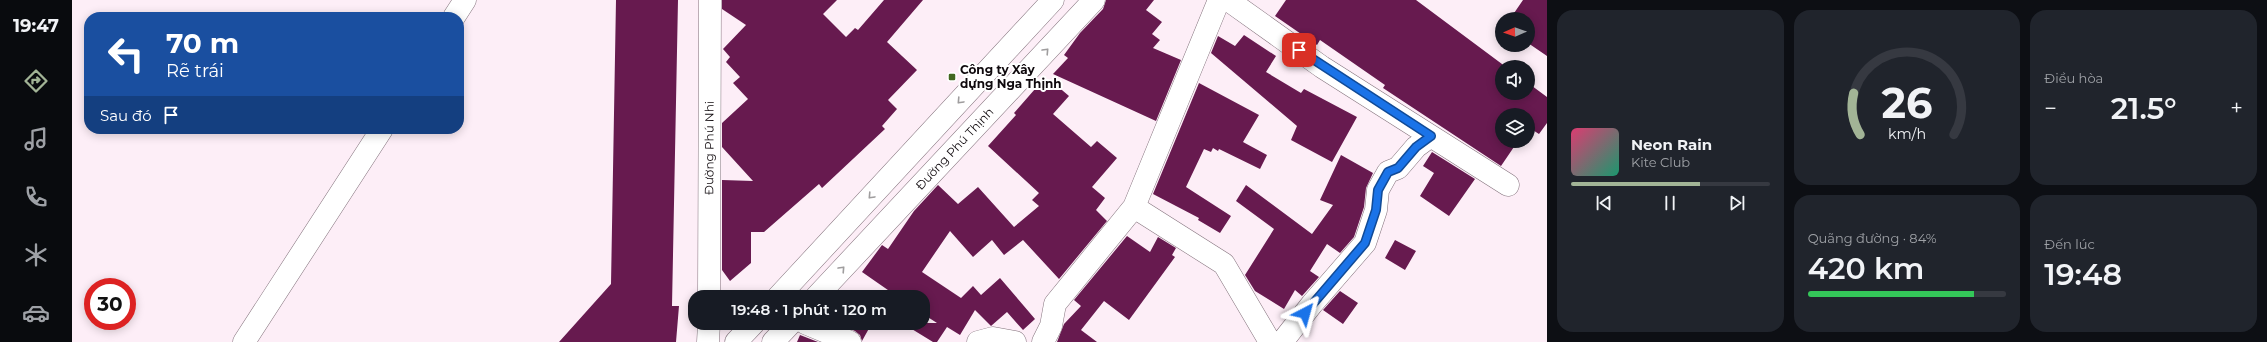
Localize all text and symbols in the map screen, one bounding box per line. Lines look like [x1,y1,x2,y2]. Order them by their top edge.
north arrow [1495,12,1535,52]
map controls [1495,12,1535,148]
text: 19:47 [13,15,59,37]
text: 70 m [166,26,239,60]
icon: left [100,28,152,80]
pin [1282,33,1316,67]
icon: arrive [1288,39,1310,61]
one-way arrow [1041,48,1049,56]
text: Rẽ trái [166,60,224,82]
button: sound [1495,60,1535,100]
place label: Công ty Xây dựng Nga Thịnh [960,62,1062,91]
icon: directions [22,67,50,95]
text: Điều hòa [2044,70,2103,86]
marker: Công ty Xây dựng Nga Thịnh [947,72,957,82]
text: 26 [1881,78,1933,128]
text: 21.5° [2111,90,2177,127]
text: − [2044,95,2057,122]
text: + [2230,95,2243,122]
one-way arrow [957,96,964,103]
street label: Đường Phú Nhi [701,101,717,195]
icon: arrive [160,104,182,126]
street label: Đường Phú Thịnh [912,104,997,193]
text: Sau đó [100,106,152,125]
button: layers [1495,108,1535,148]
icon: music [22,125,50,153]
text: km/h [1888,125,1926,143]
text: Neon Rain [1631,135,1712,154]
text: Kite Club [1631,154,1690,170]
icon: phone [22,183,50,211]
one-way arrow [868,191,876,199]
icon: previous [1593,192,1615,214]
icon: pause [1659,192,1681,214]
icon: next [1726,192,1748,214]
text: Quãng đường · 84% [1808,230,1937,246]
text: Đến lúc [2044,236,2095,252]
icon: climate [22,241,50,269]
text: 420 km [1808,250,1924,287]
text: 19:48 [2044,256,2122,293]
one-way arrow [837,266,844,273]
speed limit sign: 30 [84,278,136,330]
position arrow [1284,292,1326,334]
icon: car [22,299,50,327]
text: 19:48 · 1 phút · 120 m [731,300,887,319]

